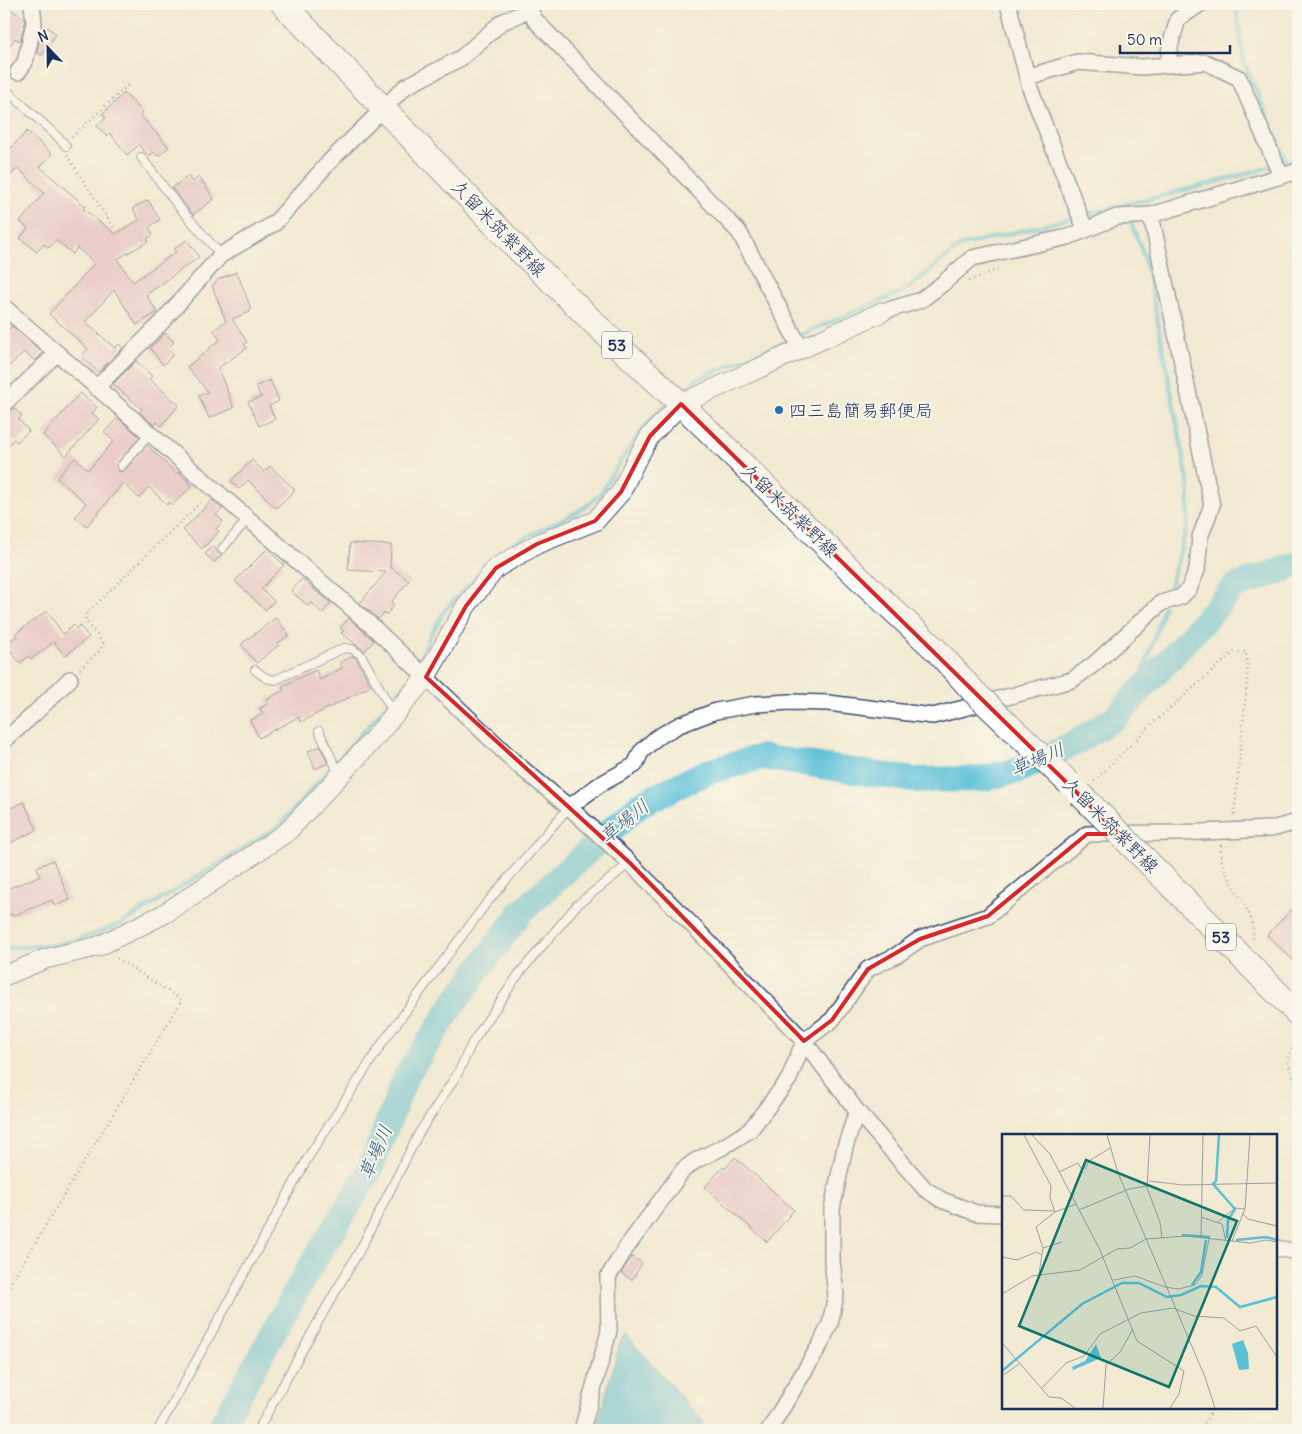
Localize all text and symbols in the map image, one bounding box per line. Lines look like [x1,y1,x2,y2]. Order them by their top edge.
north arrow [22,22,72,72]
scale bar [1120,22,1230,54]
text: N [35,26,51,46]
text: 50 m [1127,30,1162,49]
street label: 久留米筑紫野線 [447,175,551,281]
road number: 53 [602,332,632,358]
place label: 四三島簡易郵便局 [789,399,933,422]
marker: 四三島簡易郵便局 [773,404,785,416]
street label: 久留米筑紫野線 [737,458,843,562]
water label: 草場川 [1006,737,1068,781]
street label: 久留米筑紫野線 [1058,772,1164,878]
water label: 草場川 [594,794,654,848]
road number: 53 [1206,924,1236,950]
water label: 草場川 [353,1121,397,1183]
inset map [1002,1134,1277,1409]

